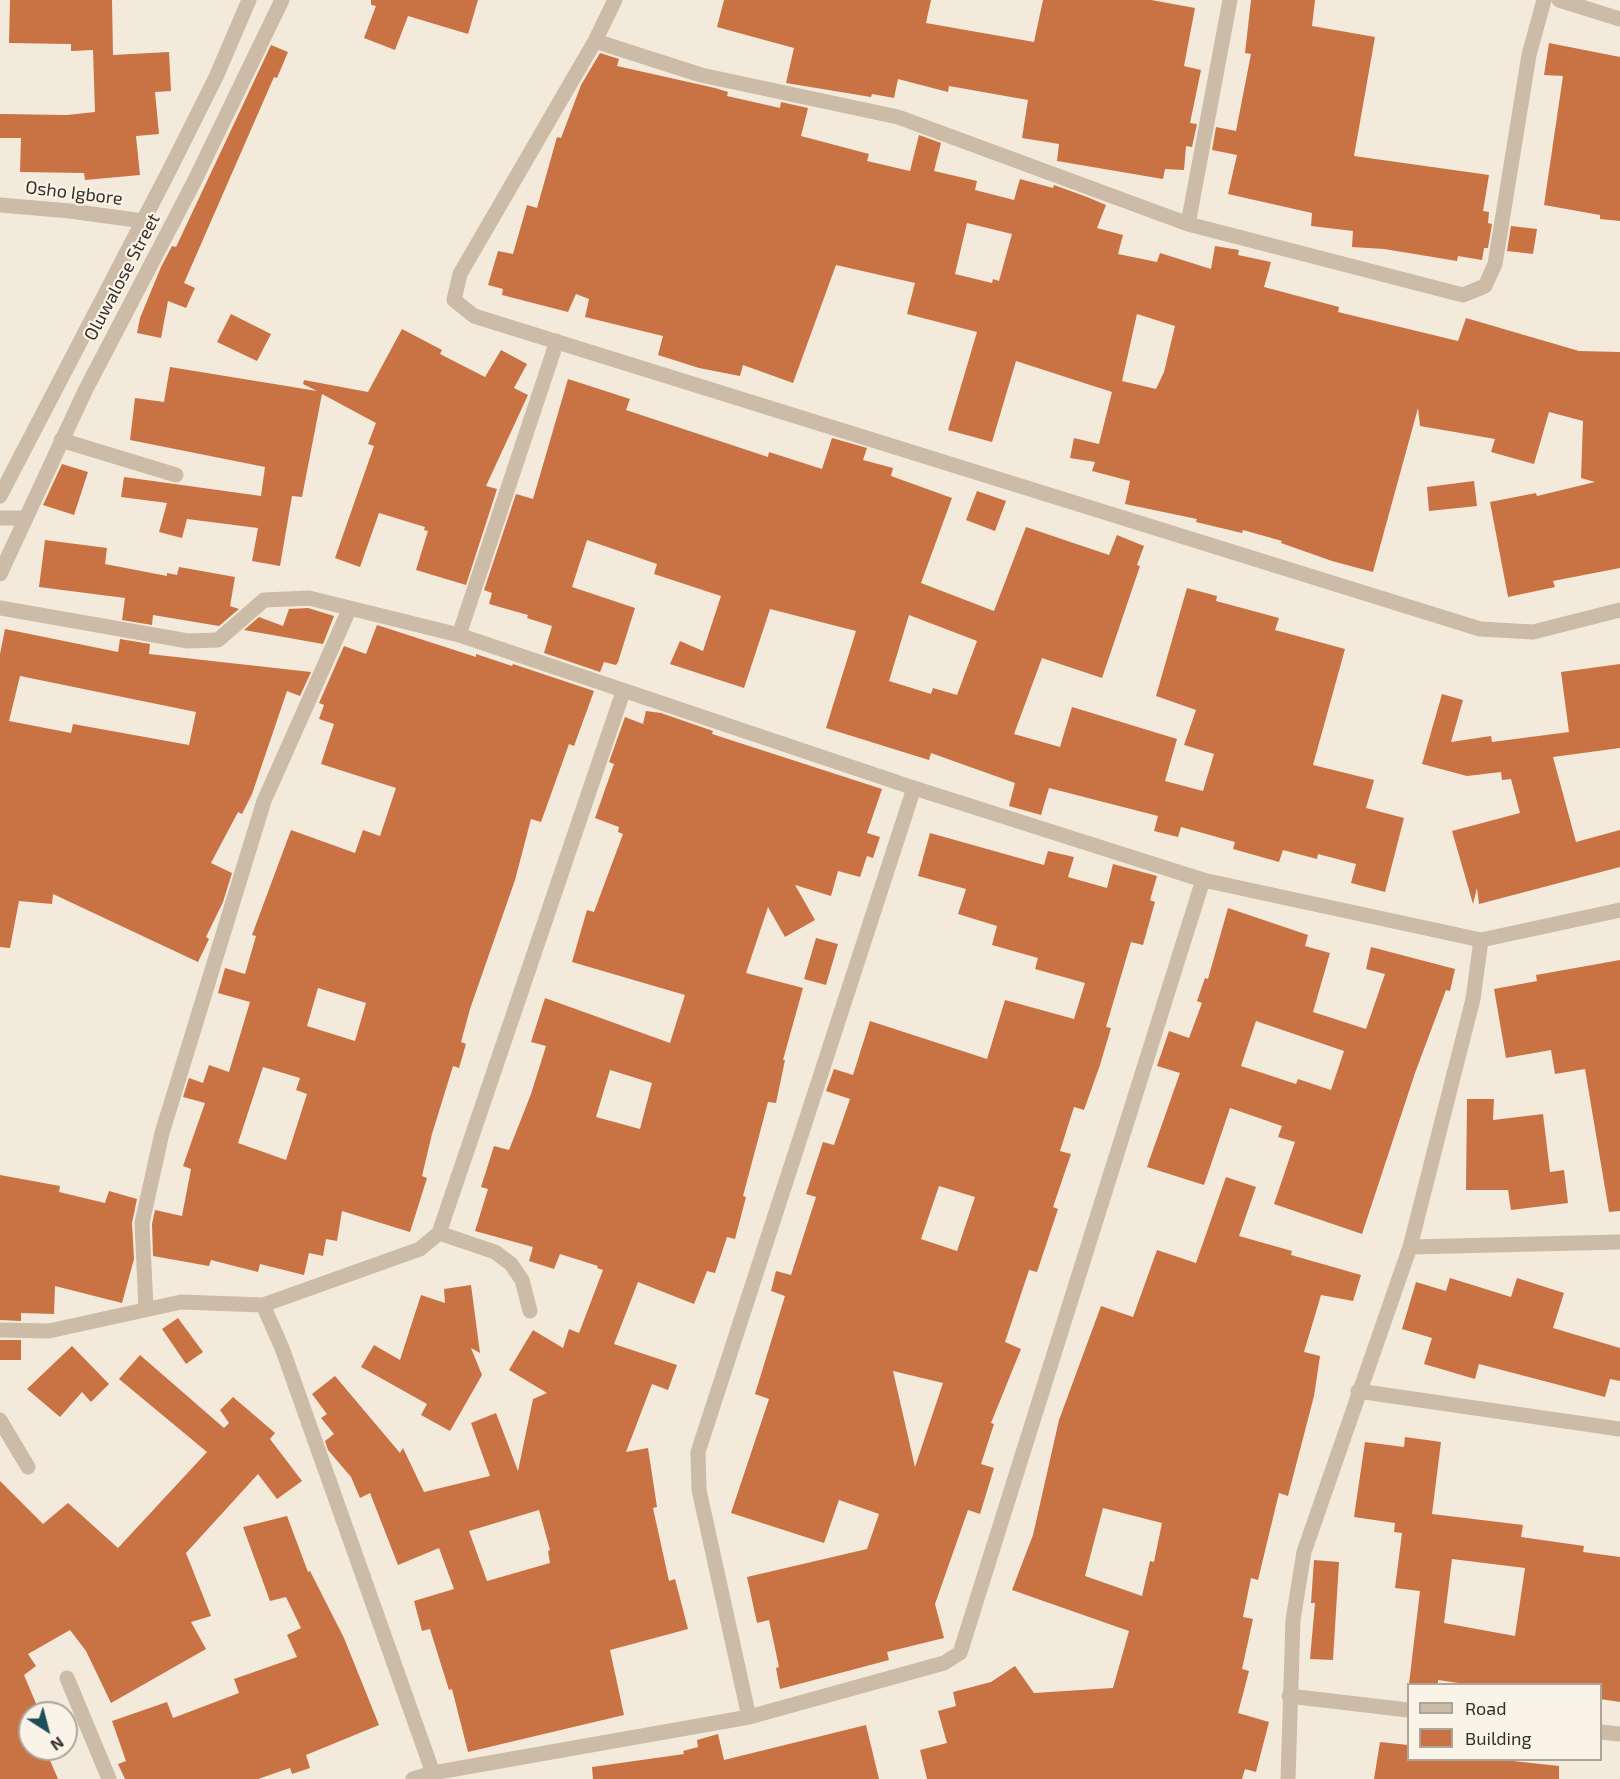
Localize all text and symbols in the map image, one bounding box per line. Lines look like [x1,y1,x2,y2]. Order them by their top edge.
street label: Osho Igbore [24,176,124,210]
street label: Oluwalose Street [79,210,165,344]
legend [1407,1683,1602,1761]
text: Road [1465,1697,1506,1719]
north arrow [18,1701,78,1761]
text: Building [1465,1727,1532,1749]
text: N [47,1733,68,1755]

